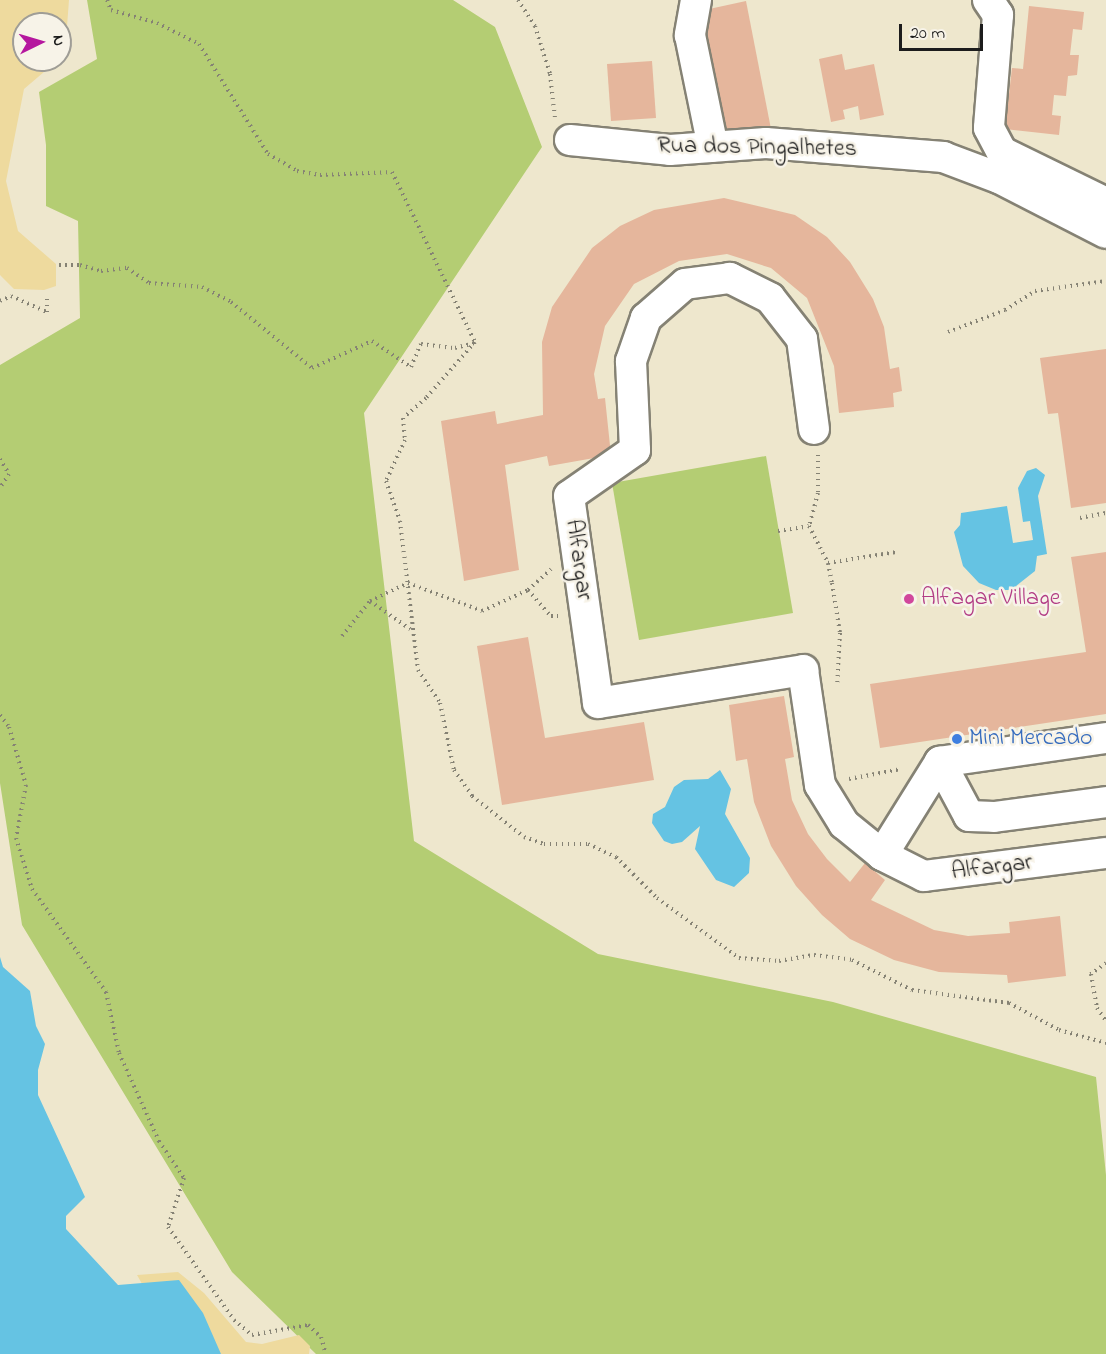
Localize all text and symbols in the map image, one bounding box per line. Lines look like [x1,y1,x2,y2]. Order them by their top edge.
north arrow [12,12,72,72]
scale bar [902,12,986,50]
text: 20 m [910,21,945,47]
text: N [46,34,70,47]
street label: Rua dos Pingalhetes [657,132,857,164]
street label: Alfargar [558,518,598,602]
place label: Alfagar Village [921,585,1060,613]
marker: Alfagar Village [902,592,916,606]
place label: Mini Mercado [969,725,1092,753]
marker: Mini Mercado [950,732,964,746]
street label: Alfargar [950,849,1034,887]

